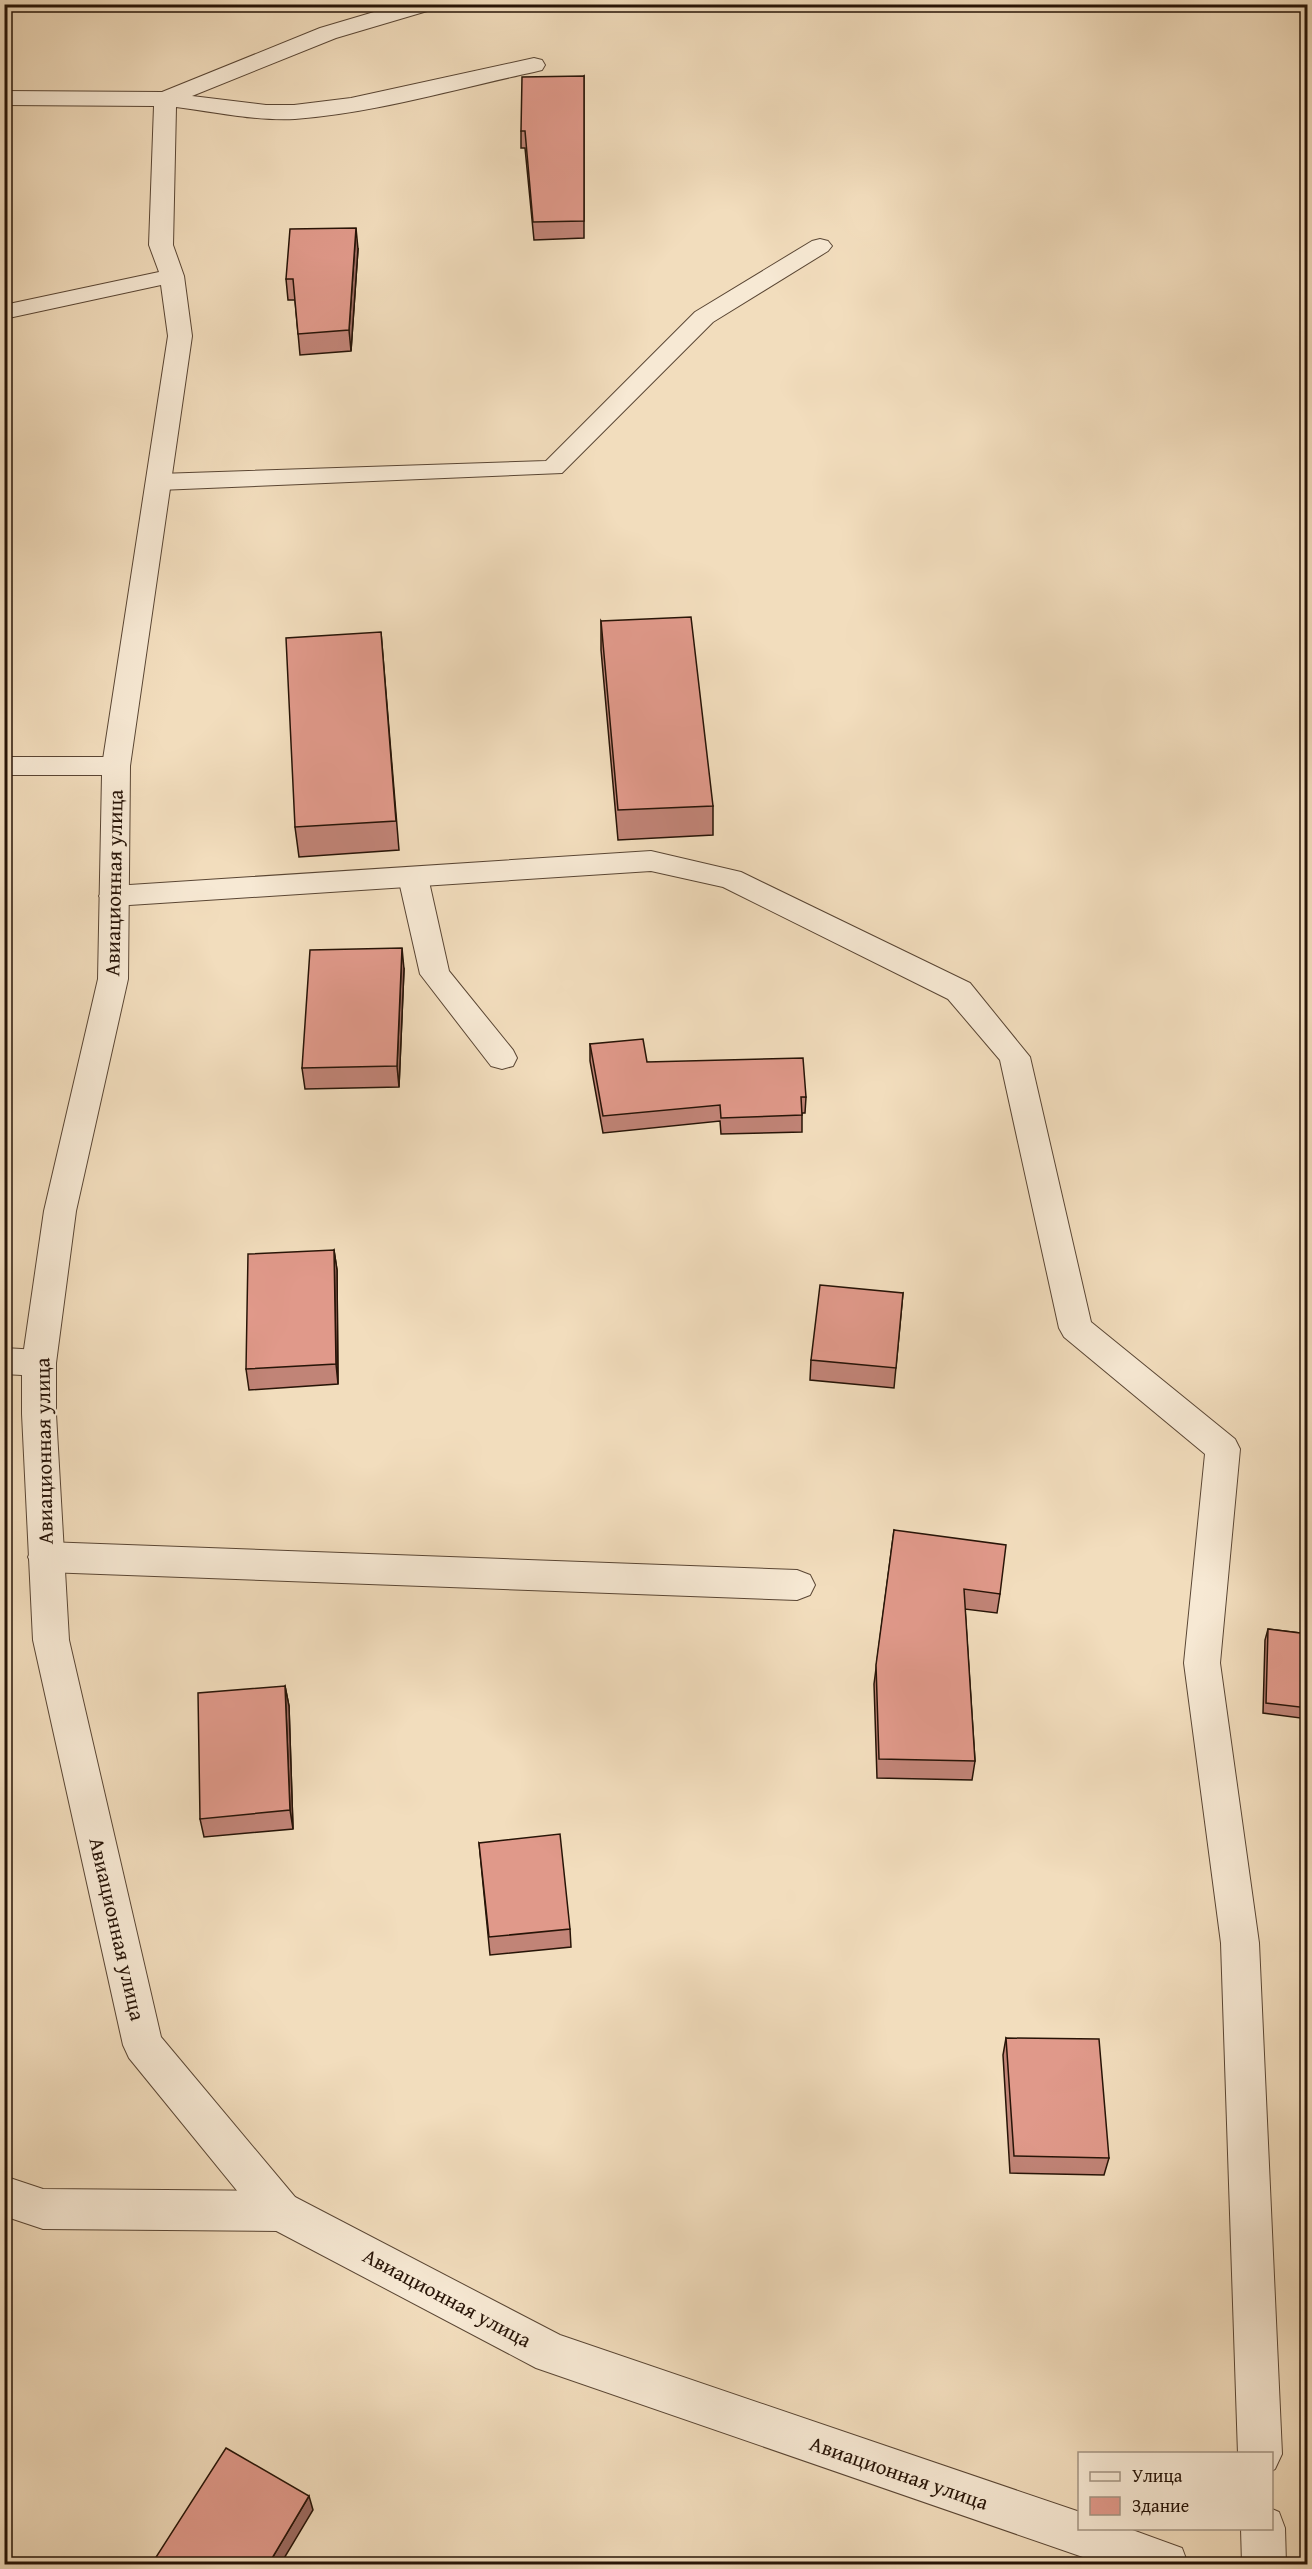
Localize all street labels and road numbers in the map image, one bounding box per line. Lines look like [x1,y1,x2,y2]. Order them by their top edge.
street label: Авиационная улица [96,789,131,977]
street label: Авиационная улица [26,1357,61,1545]
street label: Авиационная улица [81,1834,154,2023]
street label: Авиационная улица [357,2240,537,2355]
street label: Авиационная улица [806,2427,993,2518]

